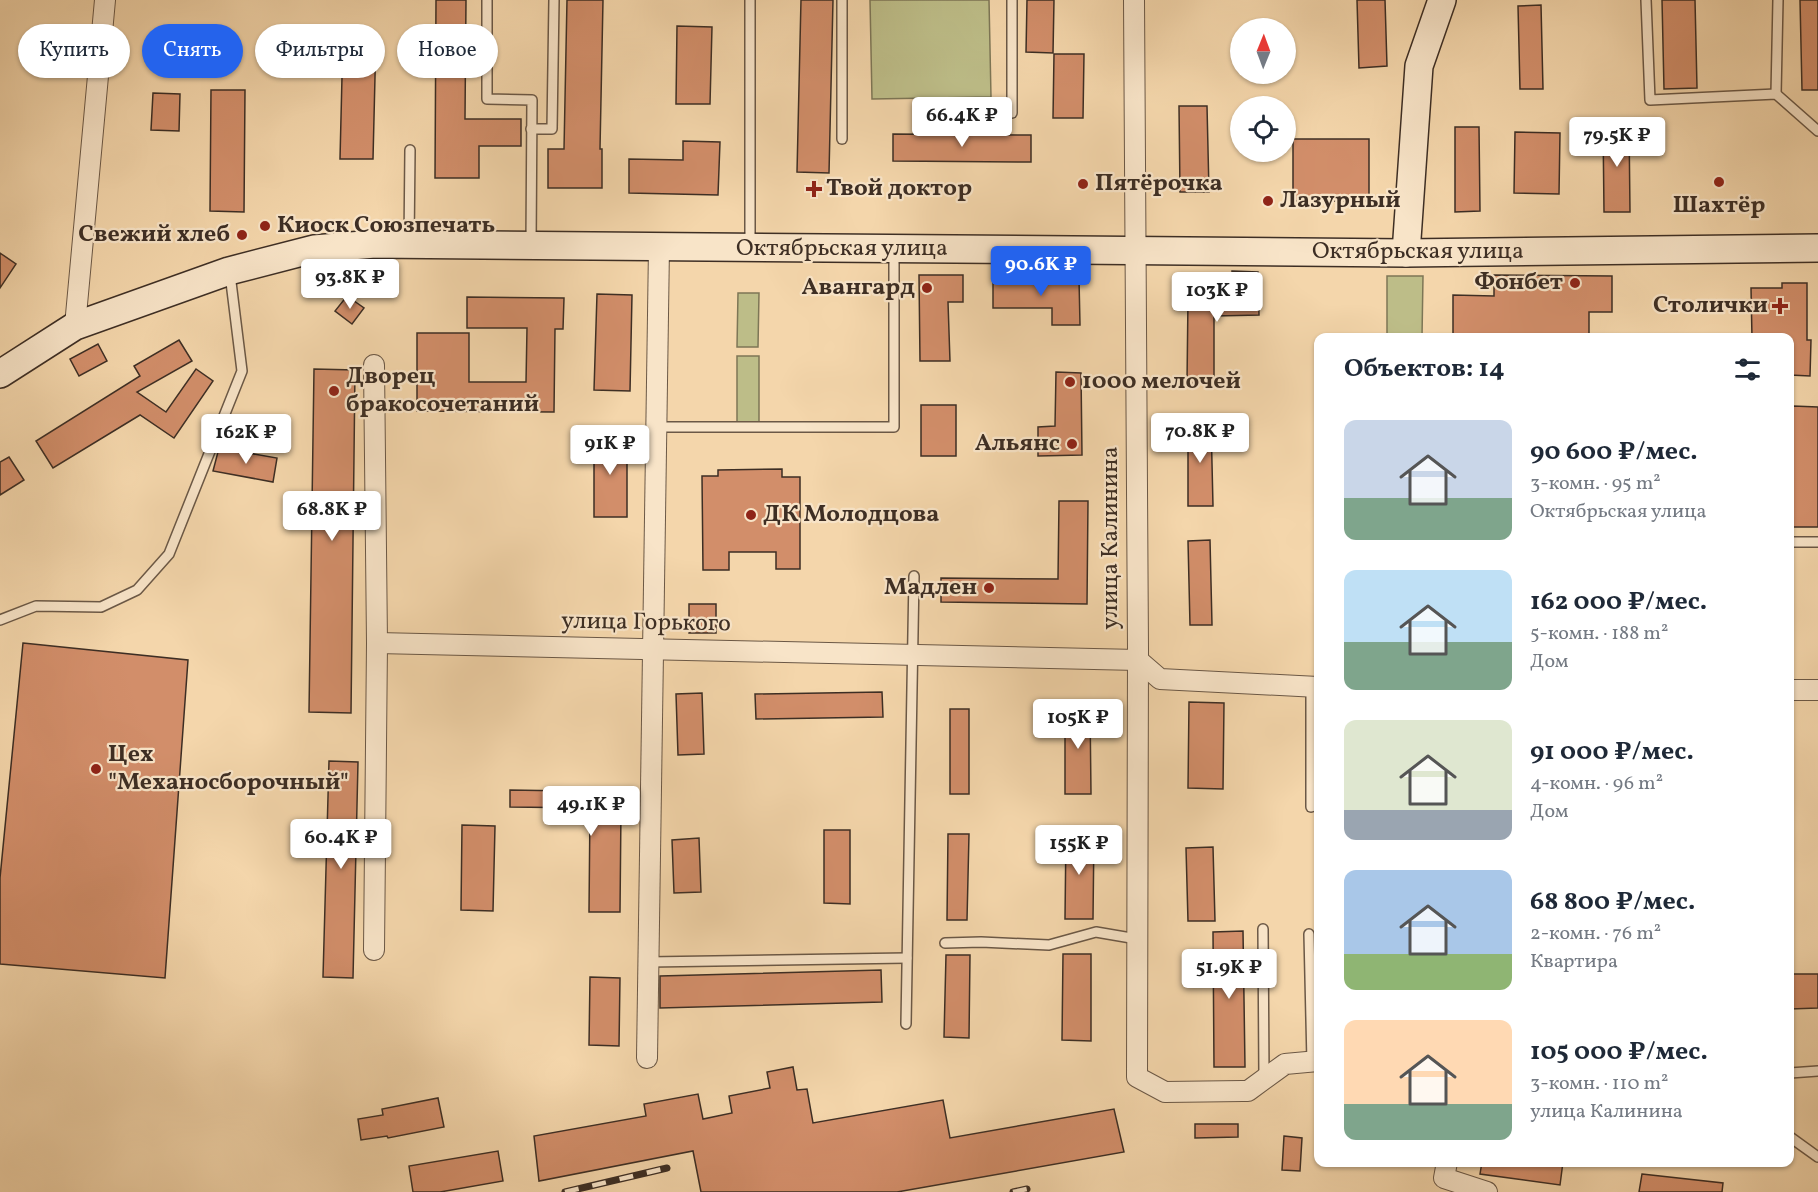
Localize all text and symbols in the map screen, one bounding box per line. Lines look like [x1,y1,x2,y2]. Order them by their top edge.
north arrow [1230,18,1296,84]
map controls [1230,18,1296,162]
chip: Купить [18,24,130,78]
chip: Снять [142,24,243,78]
chip: Фильтры [255,24,385,78]
chip: Новое [397,24,498,78]
button: locate [1230,96,1296,162]
pin: 66.4K ₽ [907,97,1017,148]
text: 66.4K ₽ [926,102,998,130]
pin: 79.5K ₽ [1562,117,1672,168]
text: 79.5K ₽ [1583,122,1651,150]
place label: Пятёрочка [1095,167,1223,201]
place label: Твой доктор [826,172,972,206]
marker: Шахтёр [1712,175,1726,189]
marker: Пятёрочка [1076,177,1090,191]
marker: Твой доктор [807,182,821,196]
place label: Лазурный [1280,184,1401,218]
place label: Шахтёр [1673,189,1765,223]
marker: Лазурный [1261,194,1275,208]
place label: Киоск Союзпечать [277,209,495,243]
place label: Свежий хлеб [78,218,230,252]
marker: Киоск Союзпечать [258,219,272,233]
marker: Свежий хлеб [235,228,249,242]
street label: Октябрьская улица [736,232,948,266]
street label: Октябрьская улица [1312,235,1524,269]
pin: 90.6K ₽ [986,246,1096,297]
text: 90.6K ₽ [1005,251,1077,279]
pin: 93.8K ₽ [295,259,405,310]
text: 93.8K ₽ [315,264,385,292]
place label: Фонбет [1474,266,1563,300]
place label: Авангард [802,271,915,305]
pin: 103K ₽ [1168,272,1266,323]
marker: Фонбет [1568,276,1582,290]
text: 103K ₽ [1186,277,1248,305]
marker: Авангард [920,281,934,295]
place label: Столички [1653,289,1768,323]
marker: Столички [1773,299,1787,313]
text: Объектов: 14 [1344,351,1505,387]
icon: filters [1731,353,1764,386]
place label: Дворец бракосочетаний [346,360,539,422]
place label: 1000 мелочей [1082,365,1241,399]
marker: 1000 мелочей [1063,375,1077,389]
marker: Дворец бракосочетаний [327,384,341,398]
pin: 70.8K ₽ [1145,413,1255,464]
pin: 162K ₽ [197,414,295,465]
text: 70.8K ₽ [1165,418,1235,446]
text: 162K ₽ [215,419,277,447]
pin: 91K ₽ [568,425,652,476]
place label: Альянс [975,427,1060,461]
text: 91K ₽ [584,430,636,458]
text: 90 600 ₽/мес. [1530,434,1698,470]
marker: Альянс [1065,437,1079,451]
icon: home [1392,444,1464,516]
street label: улица Калинина [1094,446,1128,630]
text: 3-комн. · 95 m² [1530,470,1661,498]
pin: 68.8K ₽ [277,491,387,542]
text: 68.8K ₽ [297,496,367,524]
place label: ДК Молодцова [763,498,939,532]
text: Октябрьская улица [1530,498,1707,526]
marker: ДК Молодцова [744,508,758,522]
place label: Мадлен [884,571,977,605]
marker: Мадлен [982,581,996,595]
text: 162 000 ₽/мес. [1530,584,1707,620]
icon: home [1392,594,1464,666]
street label: улица Горького [561,605,731,641]
text: 5-комн. · 188 m² [1530,620,1668,648]
text: Дом [1530,648,1569,676]
pin: 105K ₽ [1029,699,1127,750]
text: 105K ₽ [1047,704,1109,732]
text: 91 000 ₽/мес. [1530,734,1694,770]
place label: Цех "Механосборочный" [108,738,349,800]
icon: home [1392,744,1464,816]
marker: Цех "Механосборочный" [89,762,103,776]
text: 4-комн. · 96 m² [1530,770,1663,798]
pin: 49.1K ₽ [536,786,646,837]
text: 49.1K ₽ [557,791,625,819]
text: Дом [1530,798,1569,826]
pin: 60.4K ₽ [286,819,396,870]
text: 60.4K ₽ [304,824,378,852]
pin: 155K ₽ [1030,825,1128,876]
text: 155K ₽ [1049,830,1109,858]
text: 68 800 ₽/мес. [1530,884,1695,920]
icon: home [1392,894,1464,966]
text: 2-комн. · 76 m² [1530,920,1661,948]
text: Квартира [1530,948,1618,976]
pin: 51.9K ₽ [1174,949,1284,1000]
text: 51.9K ₽ [1196,954,1262,982]
text: 105 000 ₽/мес. [1530,1034,1708,1070]
icon: home [1392,1044,1464,1116]
text: 3-комн. · 110 m² [1530,1070,1669,1098]
text: улица Калинина [1530,1098,1683,1126]

